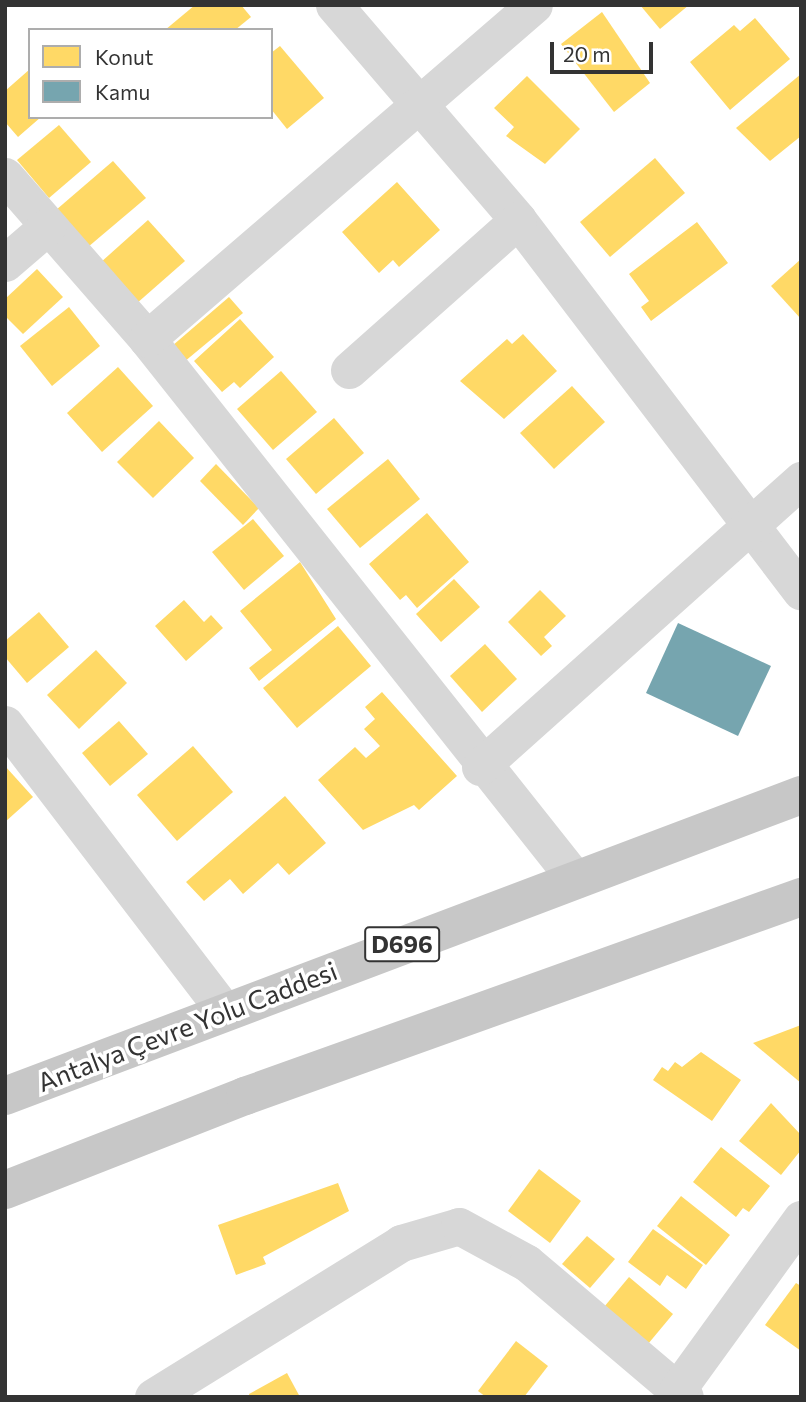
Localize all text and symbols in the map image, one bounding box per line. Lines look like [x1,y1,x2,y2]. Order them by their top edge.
legend [28,28,273,119]
scale bar [554,28,657,72]
text: 20 m [563,41,611,66]
text: Konut [95,44,153,69]
text: Kamu [95,79,150,104]
road number: D696 [364,924,440,964]
street label: Antalya Çevre Yolu Caddesi [33,954,341,1098]

